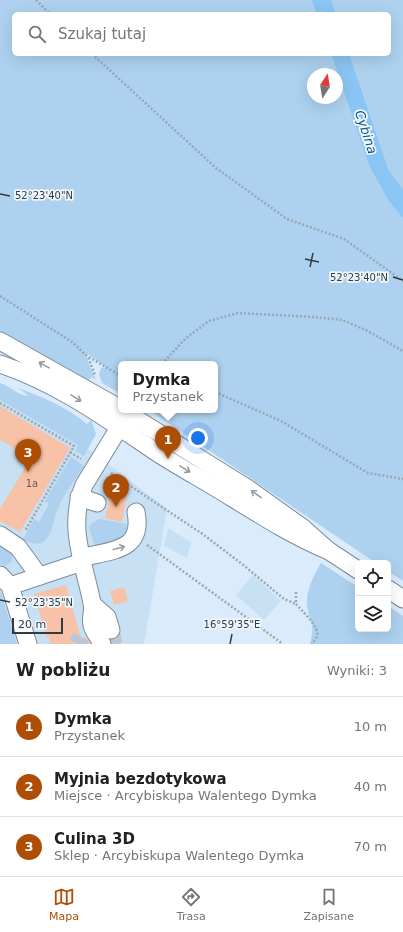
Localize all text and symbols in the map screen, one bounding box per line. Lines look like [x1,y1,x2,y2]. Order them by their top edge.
search box [12,12,391,56]
icon: search [26,23,48,45]
text: Szukaj tutaj [58,25,146,43]
north arrow [307,68,343,104]
water label: Cybina [352,108,380,156]
text: 52°23'40"N [15,190,73,201]
text: 52°23'40"N [330,272,388,283]
one-way arrow [38,361,50,368]
popup [118,361,218,413]
text: Dymka [132,371,190,389]
text: Przystanek [132,389,204,404]
one-way arrow [70,395,82,403]
pin: 1 [155,426,181,459]
your location [188,428,208,448]
pin: 3 [15,439,41,472]
one-way arrow [179,466,191,474]
pin: 2 [103,474,129,507]
house number: 1a [26,478,38,489]
one-way arrow [251,490,262,498]
one-way arrow [112,544,125,551]
map controls [355,560,391,632]
button: locate [355,560,391,596]
button: layers [355,596,391,632]
text: 52°23'35"N [15,597,73,608]
scale bar [12,616,63,635]
text: 20 m [18,618,46,631]
text: 16°59'35"E [204,619,260,630]
text: W pobliżu [16,660,110,680]
text: Wyniki: 3 [327,663,387,678]
text: Dymka [54,710,112,728]
text: 1 [24,719,34,734]
text: 10 m [354,719,387,734]
text: Przystanek [54,728,125,743]
text: Myjnia bezdotykowa [54,770,227,788]
text: 2 [24,779,34,794]
text: 40 m [354,779,387,794]
text: Miejsce · Arcybiskupa Walentego Dymka [54,788,317,803]
text: Culina 3D [54,830,135,848]
text: 3 [24,839,34,854]
text: 70 m [354,839,387,854]
text: Sklep · Arcybiskupa Walentego Dymka [54,848,304,863]
tab: Mapa [49,886,79,923]
tab: Trasa [177,886,206,923]
tab: Zapisane [304,886,354,923]

